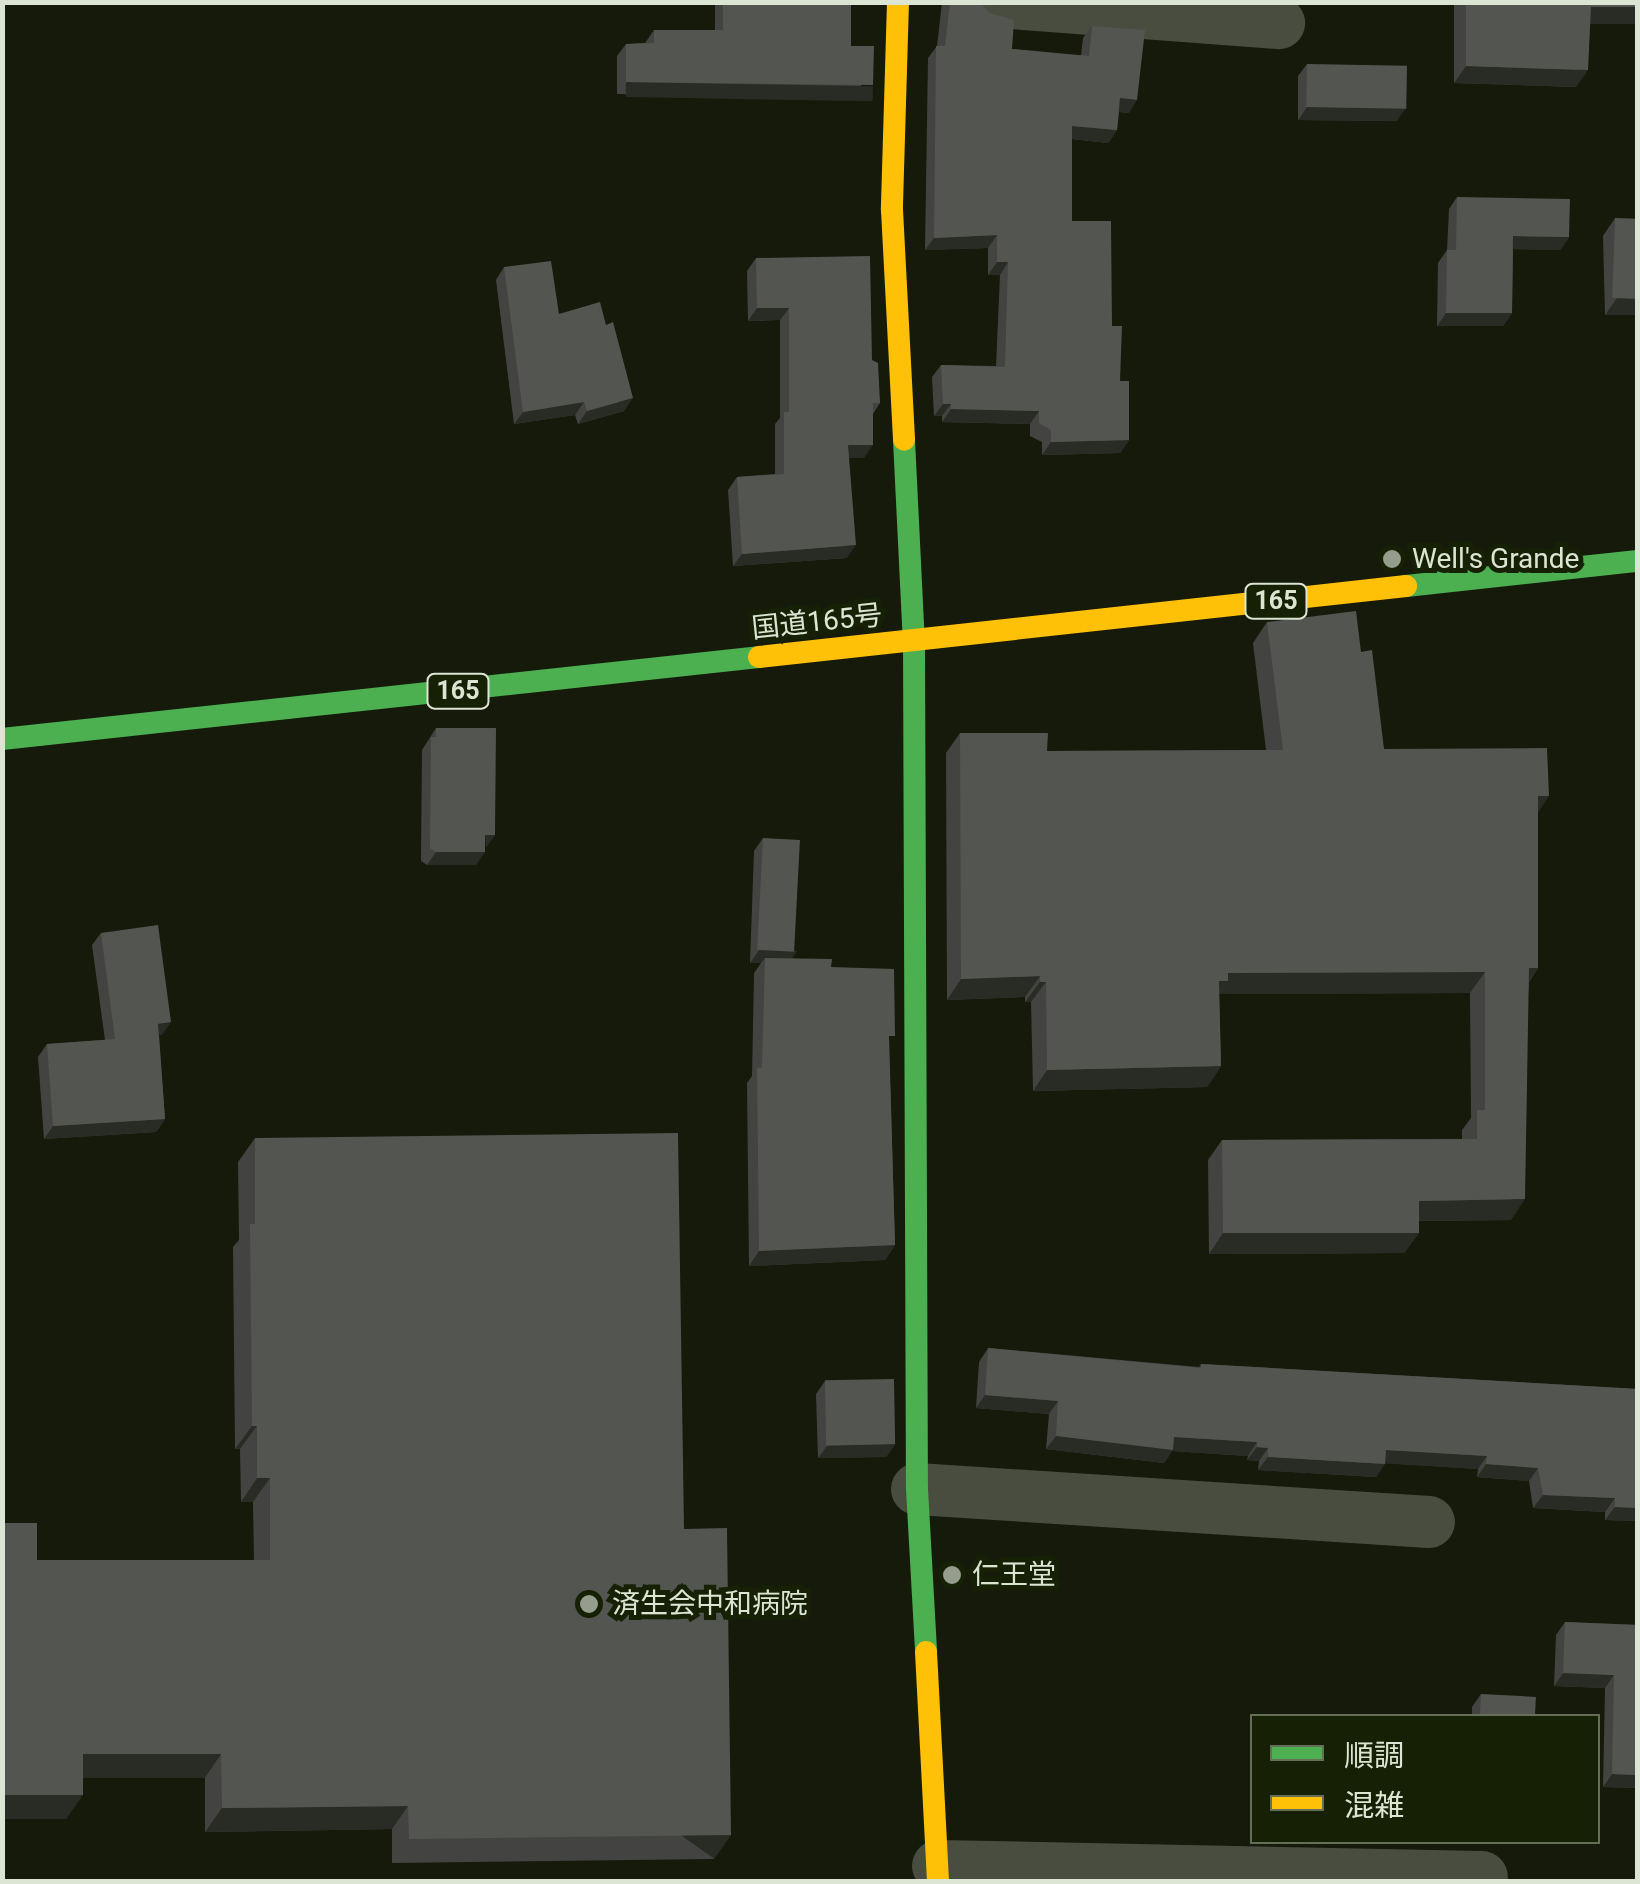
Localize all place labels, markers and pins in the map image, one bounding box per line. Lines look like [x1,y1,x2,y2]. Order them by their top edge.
place label: Well's Grande [1412,542,1579,576]
marker: Well's Grande [1381,548,1403,570]
place label: 仁王堂 [972,1558,1056,1592]
marker: 仁王堂 [941,1564,963,1586]
place label: 済生会中和病院 [612,1587,808,1621]
marker: 済生会中和病院 [576,1591,602,1617]

